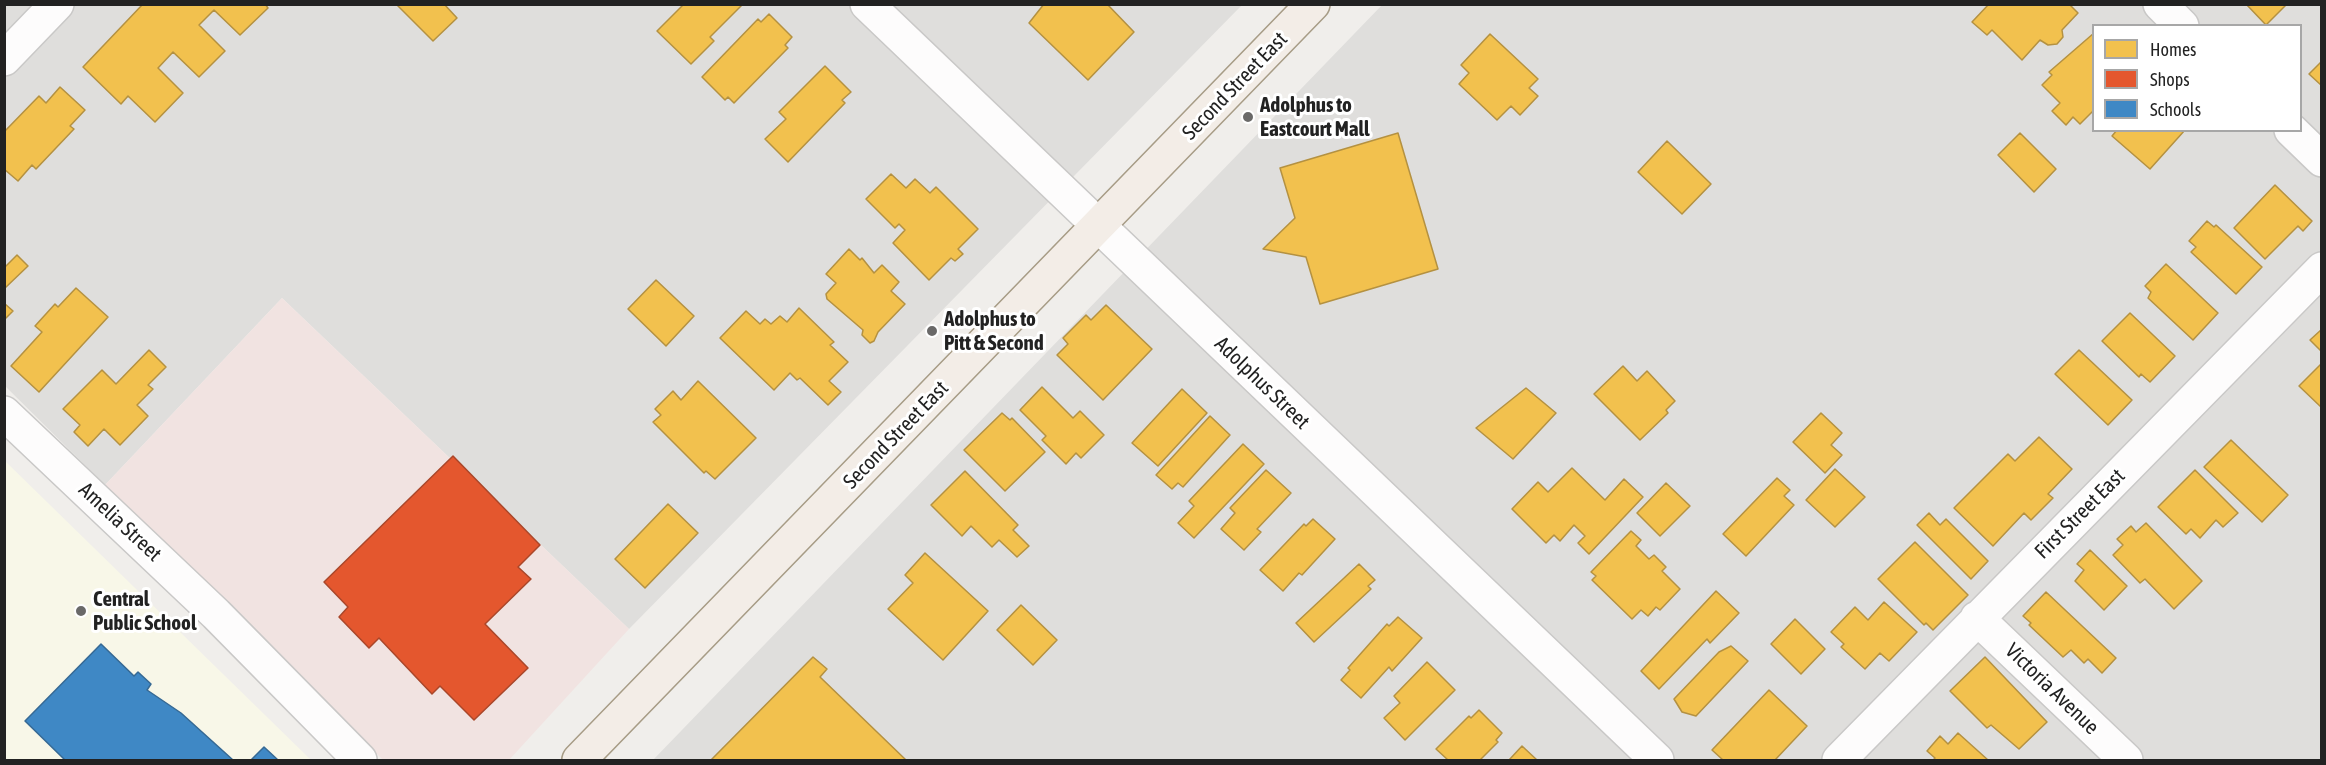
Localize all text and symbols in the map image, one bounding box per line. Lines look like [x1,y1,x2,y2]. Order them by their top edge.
legend [2092,24,2302,132]
street label: Second Street East [1177,27,1293,145]
text: Homes [2150,39,2196,60]
text: Shops [2150,69,2190,90]
place label: Adolphus to Eastcourt Mall [1260,92,1370,142]
text: Schools [2150,99,2201,120]
marker: Adolphus to Eastcourt Mall [1241,110,1255,124]
place label: Adolphus to Pitt & Second [944,306,1044,356]
marker: Adolphus to Pitt & Second [925,324,939,338]
street label: Adolphus Street [1209,331,1315,435]
street label: Second Street East [838,376,954,494]
street label: First Street East [2030,464,2130,564]
street label: Amelia Street [73,477,167,567]
place label: Central Public School [93,586,197,636]
marker: Central Public School [74,604,88,618]
street label: Victoria Avenue [2000,638,2104,740]

